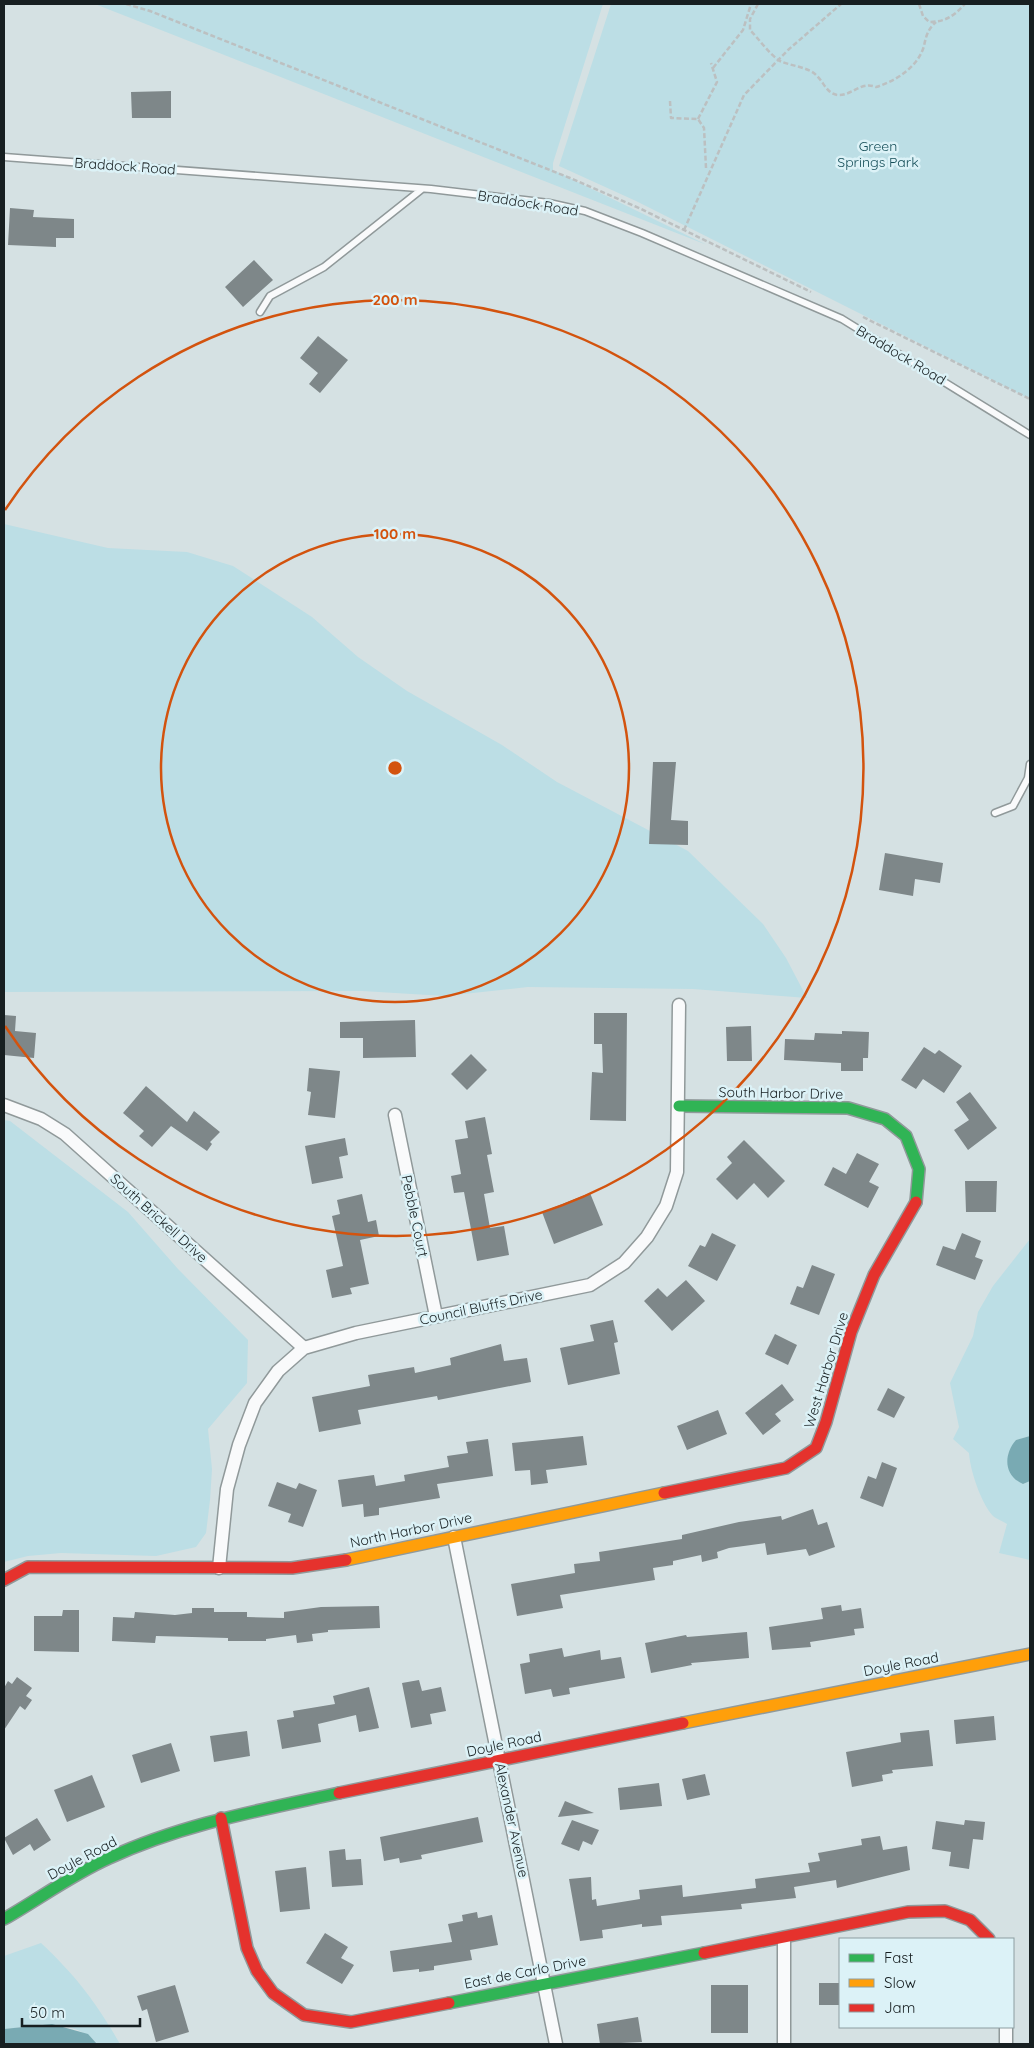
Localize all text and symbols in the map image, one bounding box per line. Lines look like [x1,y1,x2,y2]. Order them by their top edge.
park label: Green Springs Park [837,137,919,171]
street label: Braddock Road [74,153,176,179]
street label: Braddock Road [476,186,580,220]
text: 200 m [373,290,418,309]
street label: Braddock Road [853,321,949,389]
text: 100 m [374,524,416,543]
centre of rings [386,759,404,777]
street label: South Harbor Drive [719,1083,844,1103]
street label: South Brickell Drive [107,1170,211,1266]
street label: Pebble Court [398,1173,433,1259]
street label: Council Bluffs Drive [418,1285,544,1329]
street label: West Harbor Drive [800,1310,852,1430]
street label: North Harbor Drive [348,1508,474,1552]
street label: Doyle Road [862,1648,940,1680]
street label: Doyle Road [465,1727,543,1761]
street label: Alexander Avenue [491,1761,533,1879]
street label: Doyle Road [44,1832,120,1884]
legend [839,1938,1014,2028]
text: Fast [884,1948,913,1967]
street label: East de Carlo Drive [462,1951,588,1993]
text: Slow [884,1973,916,1992]
scale bar [22,1996,140,2028]
text: Jam [884,1998,915,2017]
text: 50 m [30,2003,65,2022]

